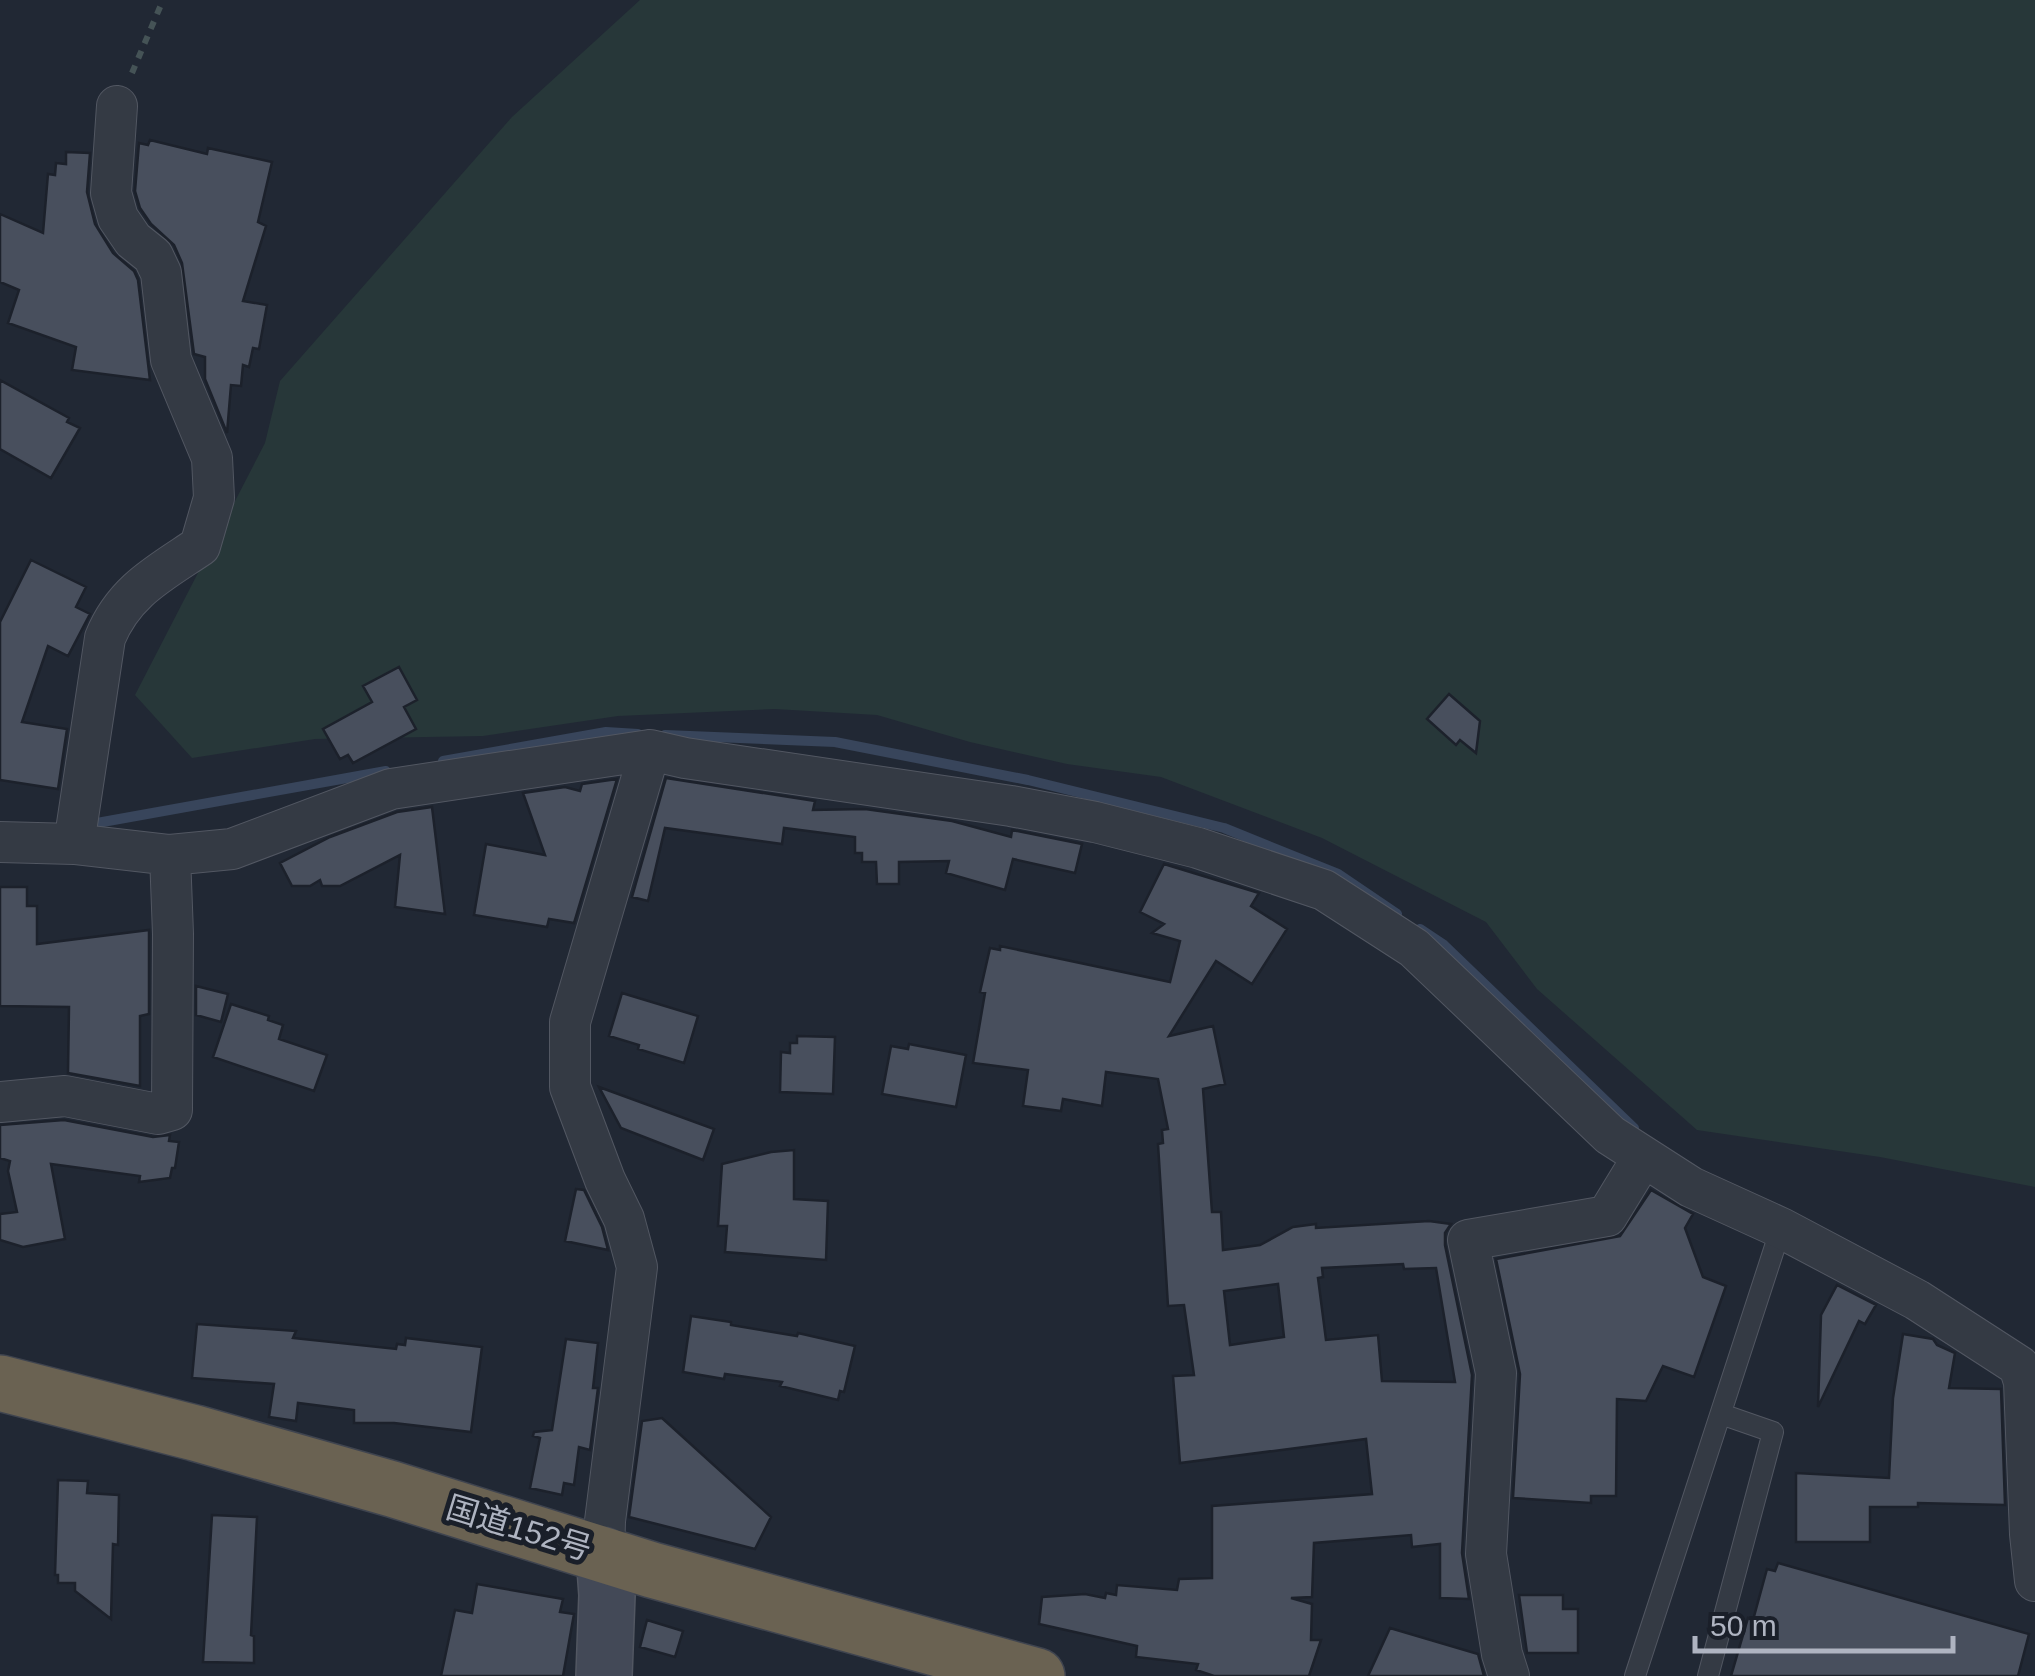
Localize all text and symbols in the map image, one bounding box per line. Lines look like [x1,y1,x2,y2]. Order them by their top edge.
street label: 国道152号 [442,1489,596,1567]
scale bar [1695,1591,1952,1653]
text: 50 m [1710,1609,1777,1642]

